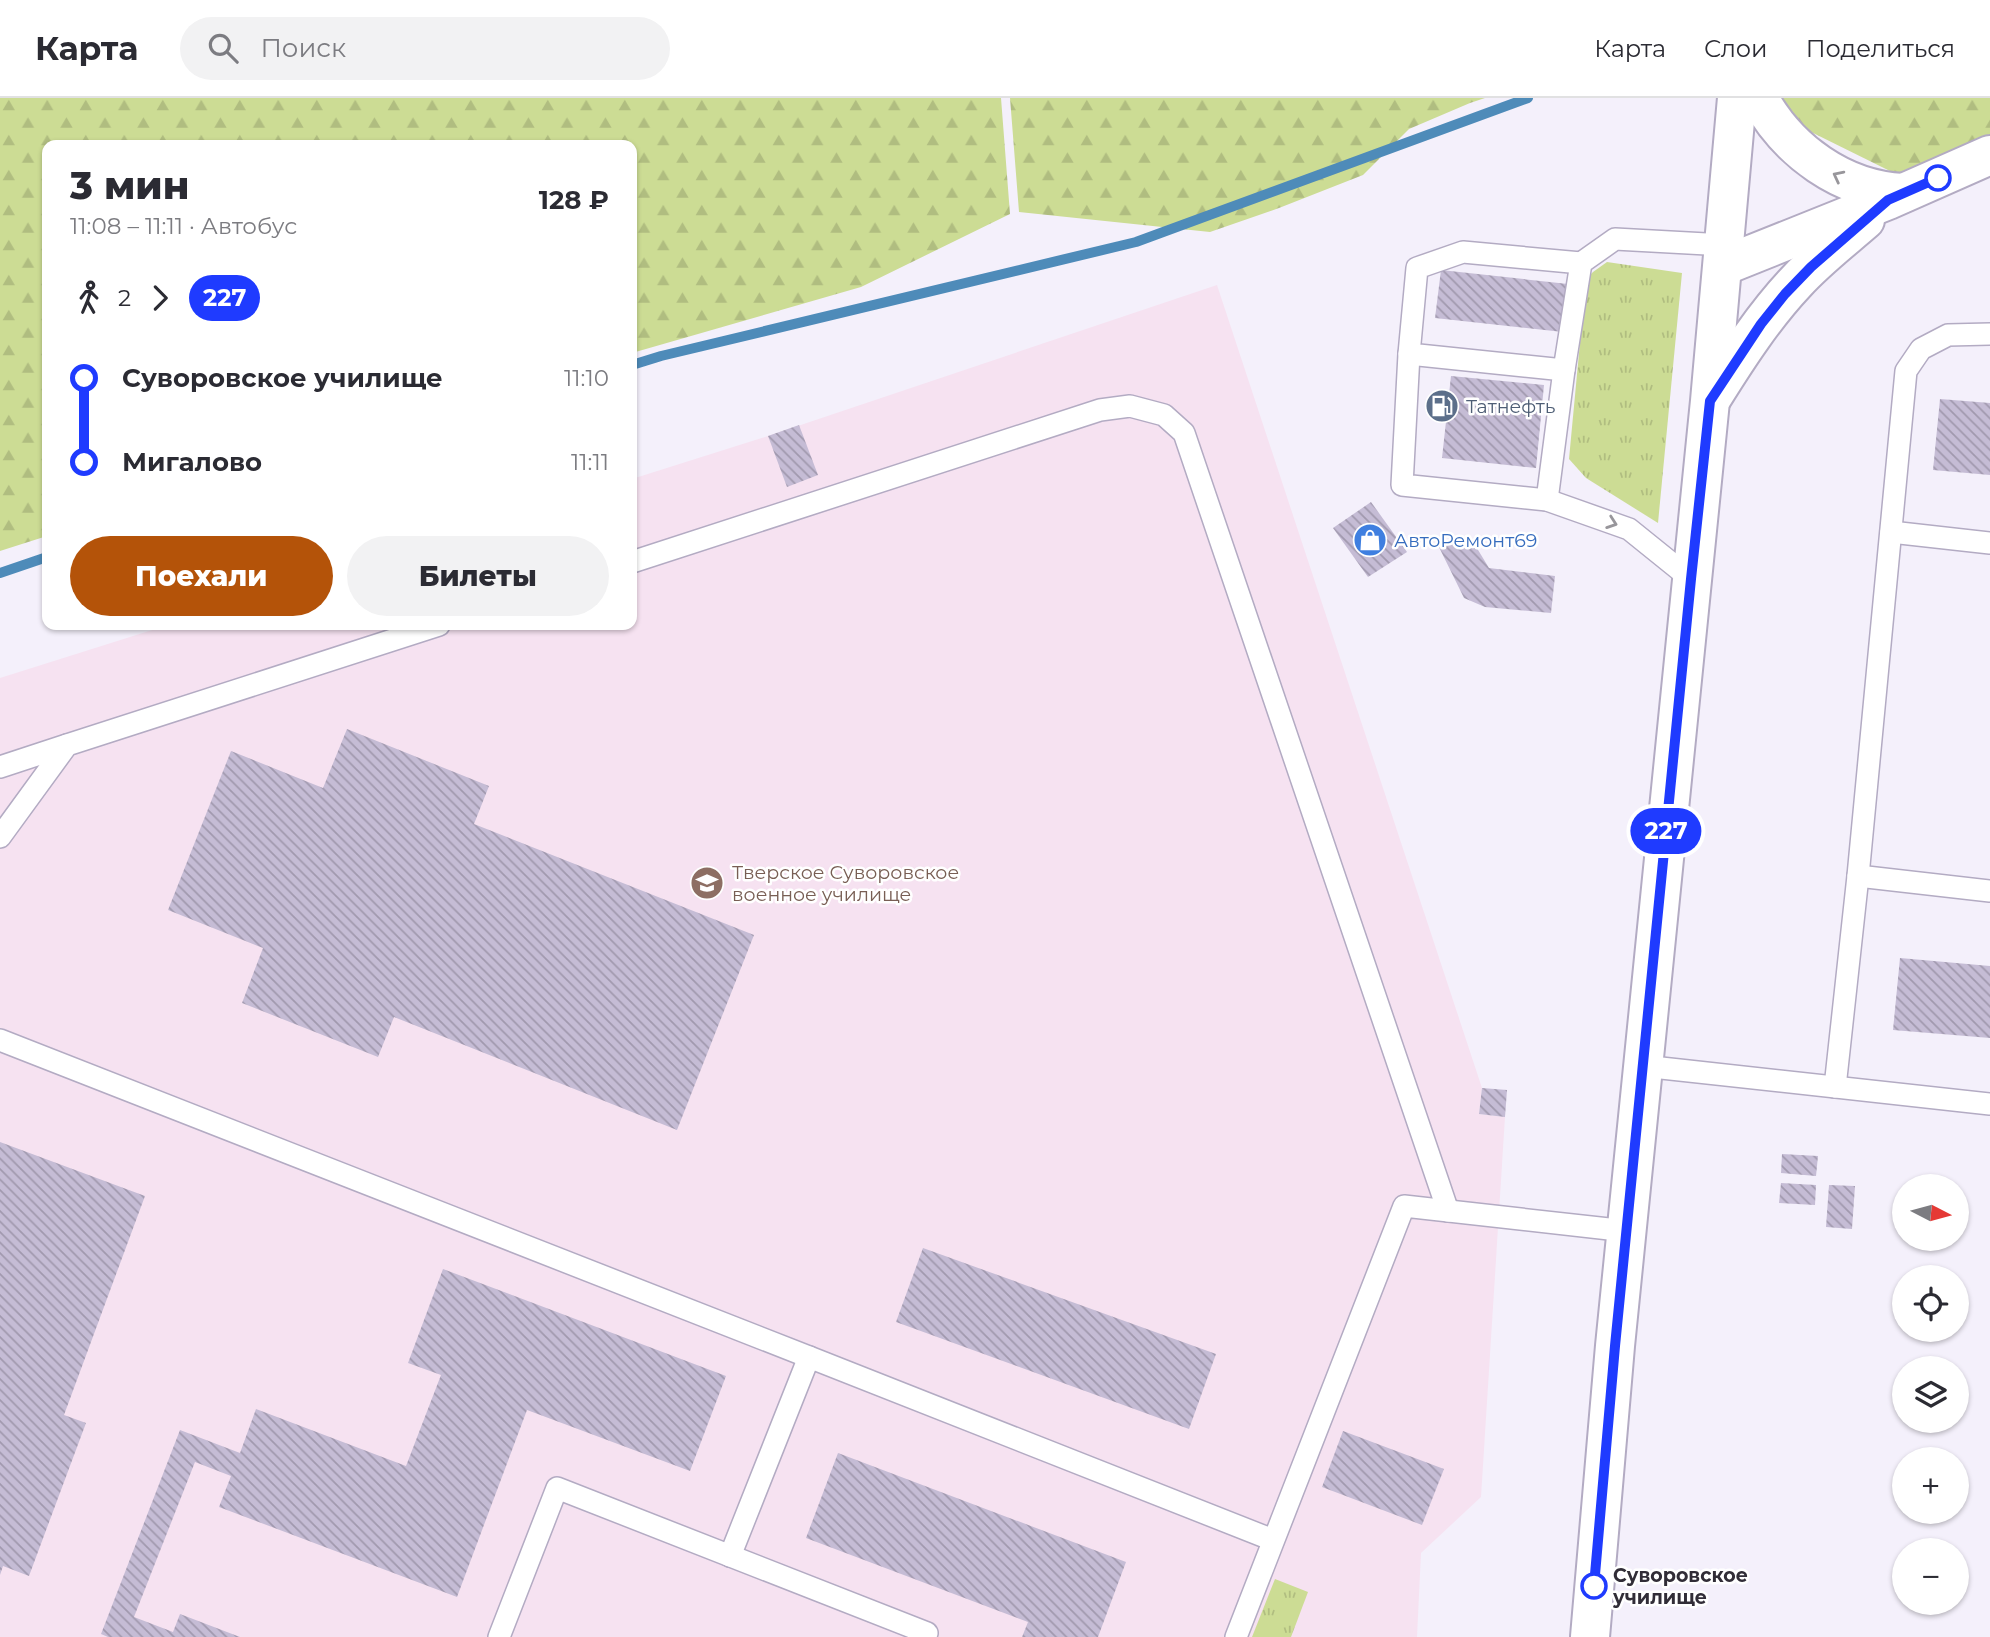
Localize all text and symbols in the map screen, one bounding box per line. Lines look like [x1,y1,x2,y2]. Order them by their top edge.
search box [180,17,670,80]
text: Карта [35,28,138,68]
icon: search [204,29,242,67]
text: Поиск [260,32,346,64]
text: Карта [1594,34,1666,63]
text: Слои [1704,34,1768,63]
text: Поделиться [1806,34,1955,63]
text: 3 мин [70,162,189,209]
unlabelled marker [1925,165,1951,191]
one-way arrow [1833,170,1845,184]
text: 128 ₽ [539,184,609,216]
text: 11:08 – 11:11 · Автобус [70,212,297,240]
icon: walk [70,279,108,317]
icon: forward [141,279,179,317]
text: 227 [203,283,246,312]
text: 2 [118,284,131,312]
text: Суворовское училище [122,362,443,394]
text: 11:10 [564,364,609,392]
fuel station icon: Татнефть [1423,387,1461,425]
place label: Татнефть [1466,395,1556,418]
text: Мигалово [122,446,262,478]
text: 11:11 [571,448,609,476]
one-way arrow [1605,515,1617,529]
shop icon: АвтоРемонт69 [1351,521,1389,559]
place label: АвтоРемонт69 [1394,529,1537,552]
button: Поехали [70,536,333,616]
button: Билеты [347,536,609,616]
line badge: 227 [1626,808,1706,854]
text: 227 [1644,816,1688,845]
place label: Тверское Суворовское военное училище [732,861,959,906]
school or university icon: Тверское Суворовское военное училище [688,864,726,902]
north arrow [1892,1174,1969,1251]
map controls [1892,1174,1969,1615]
button: locate [1892,1265,1969,1342]
button: layers [1892,1356,1969,1433]
button: + [1892,1447,1969,1524]
button: − [1892,1538,1969,1615]
place label: Суворовское училище [1612,1564,1748,1609]
marker: Суворовское училище [1581,1573,1607,1599]

